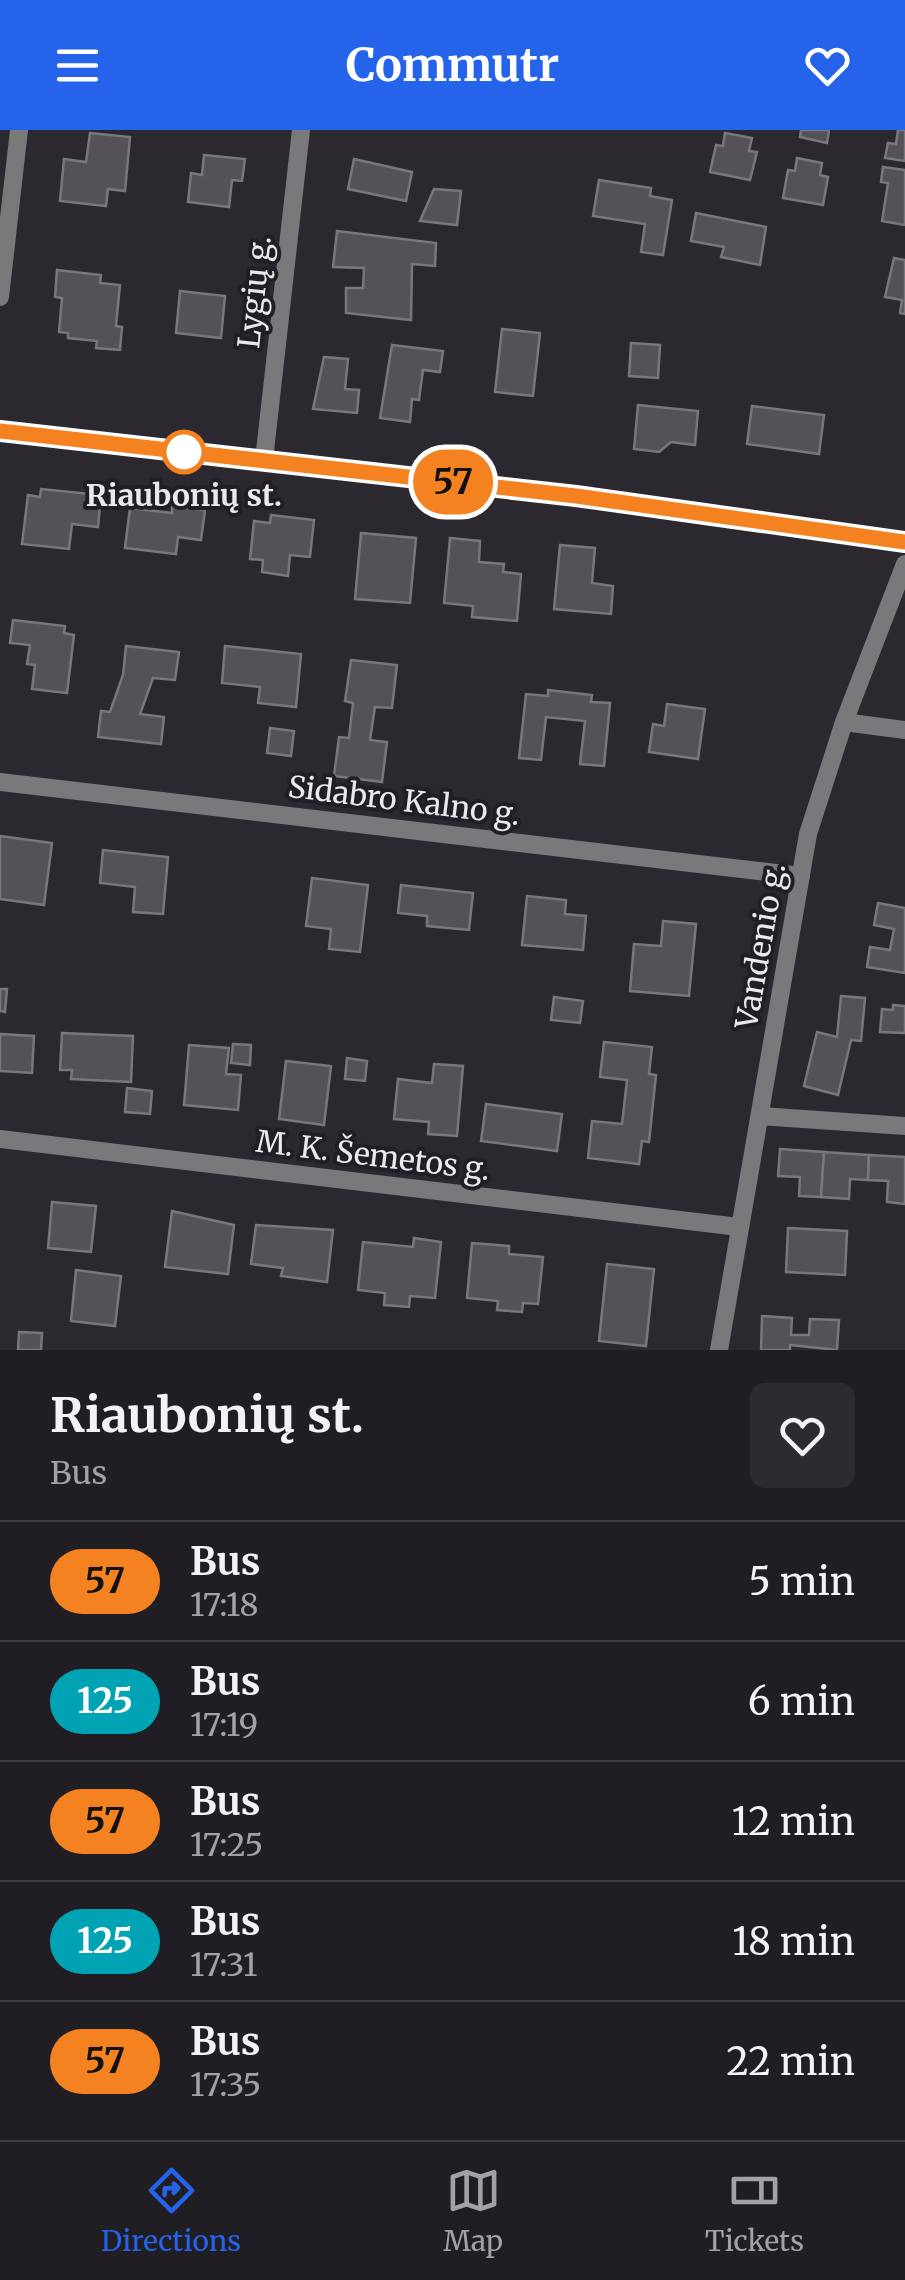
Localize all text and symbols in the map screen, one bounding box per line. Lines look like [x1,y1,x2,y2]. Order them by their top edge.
text: Commutr [346,37,559,93]
icon: menu [50,38,105,93]
icon: heart [800,38,855,93]
street label: Lygių g. [229,234,279,350]
marker: Riaubonių st. [163,431,205,473]
line badge: 57 [408,450,498,514]
text: 57 [433,460,473,504]
place label: Riaubonių st. [86,476,282,514]
street label: Sidabro Kalno g. [286,767,522,833]
street label: Vandenio g. [727,860,793,1033]
street label: M. K. Šemetos g. [254,1122,492,1188]
button: heart [750,1383,855,1488]
text: Riaubonių st. [50,1385,364,1445]
text: Bus [50,1453,107,1493]
text: Bus [190,1538,260,1585]
text: 5 min [749,1558,855,1605]
text: 57 [85,1559,125,1603]
text: 17:18 [190,1585,259,1625]
text: Bus [190,1658,260,1705]
text: 6 min [748,1678,855,1725]
text: 125 [77,1679,133,1723]
text: 17:19 [190,1705,258,1745]
text: Bus [190,1778,260,1825]
text: 12 min [732,1798,855,1845]
text: 57 [85,1799,125,1843]
text: 17:25 [190,1825,263,1865]
text: Bus [190,1898,260,1945]
text: 18 min [732,1918,855,1965]
text: 125 [77,1919,133,1963]
text: 17:31 [190,1945,258,1985]
text: Bus [190,2018,260,2065]
text: 22 min [726,2038,855,2085]
text: 57 [85,2039,125,2083]
text: 17:35 [190,2065,261,2105]
tab: Directions [101,2163,241,2259]
tab: Map [443,2163,503,2259]
tab: Tickets [705,2163,804,2259]

